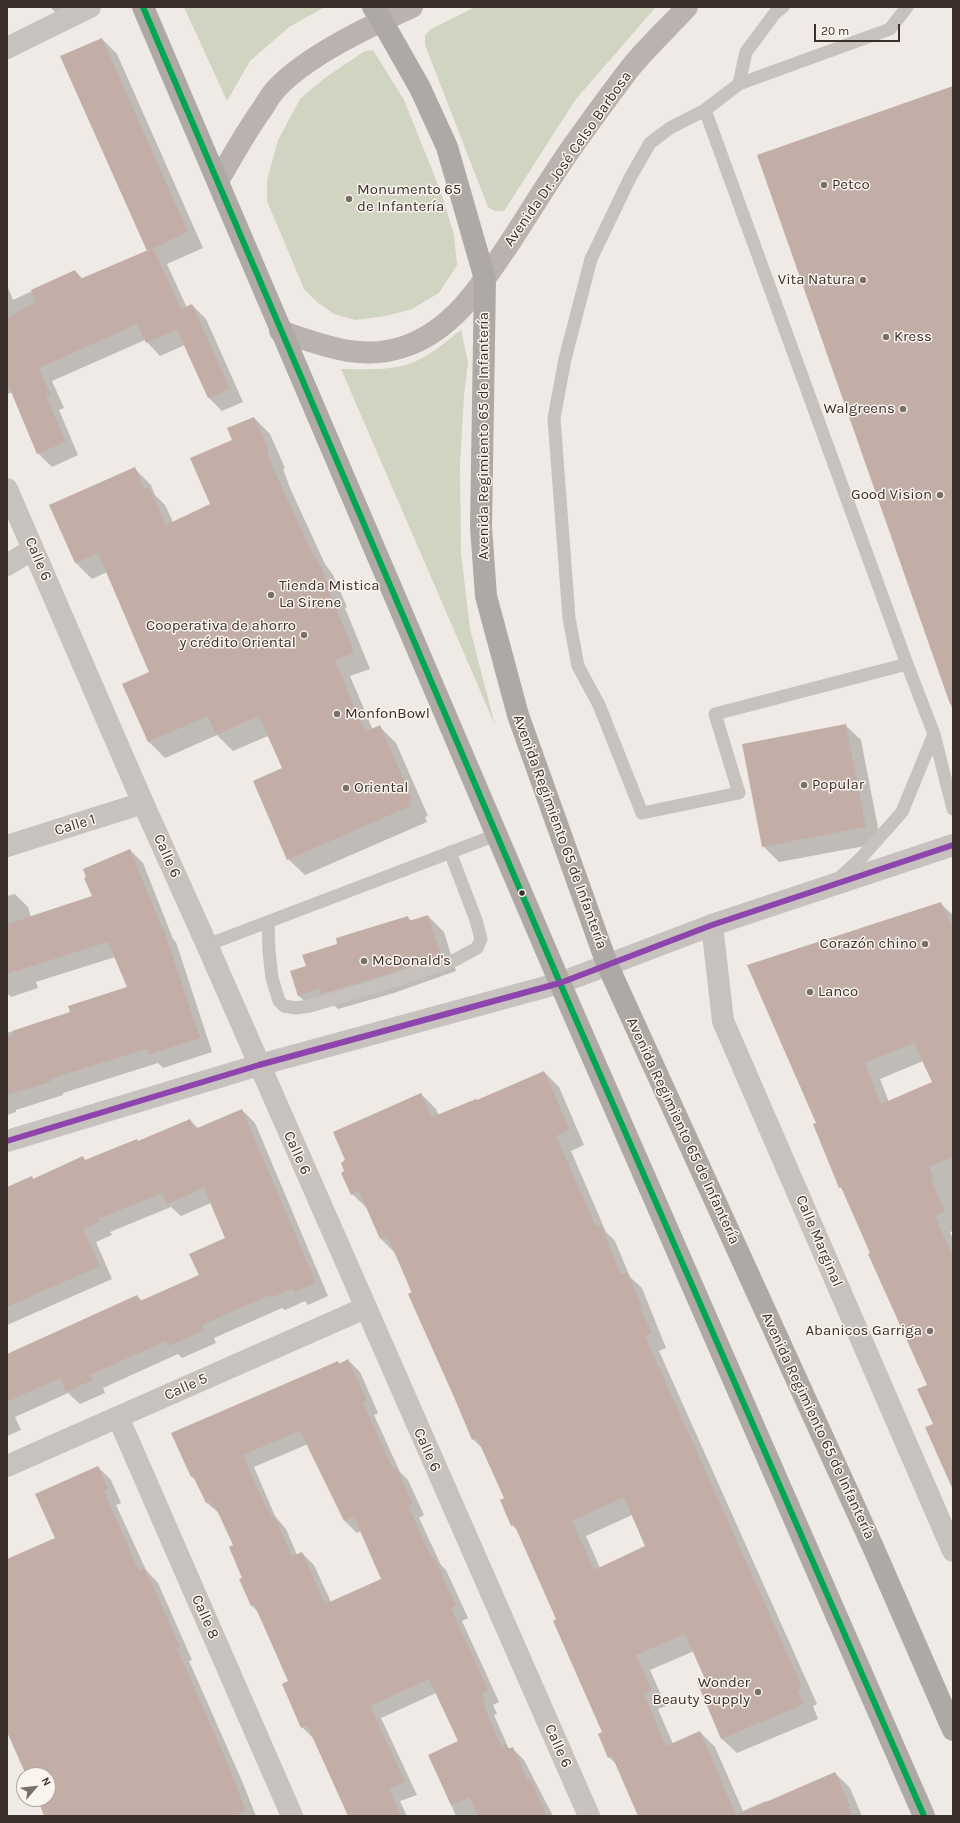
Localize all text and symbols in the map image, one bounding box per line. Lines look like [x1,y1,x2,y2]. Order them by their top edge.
scale bar [816,16,902,42]
text: 20 m [821,24,849,38]
street label: Avenida Dr. José Celso Barbosa [500,68,636,250]
place label: Petco [832,176,870,194]
marker: Petco [819,180,829,190]
place label: Monumento 65 de Infantería [357,181,461,216]
marker: Monumento 65 de Infantería [344,194,354,204]
place label: Vita Natura [778,271,855,289]
marker: Vita Natura [858,275,868,285]
street label: Avenida Regimiento 65 de Infantería [475,312,493,560]
place label: Kress [894,328,932,346]
marker: Kress [881,332,891,342]
place label: Walgreens [823,400,895,418]
marker: Walgreens [898,404,908,414]
place label: Good Vision [851,486,932,504]
marker: Good Vision [935,490,945,500]
street label: Calle 6 [21,534,55,584]
place label: Tienda Mistica La Sirene [279,577,380,612]
marker: Tienda Mistica La Sirene [266,590,276,600]
place label: Cooperativa de ahorro y crédito Oriental [146,617,296,652]
marker: Cooperativa de ahorro y crédito Oriental [299,630,309,640]
place label: MonfonBowl [345,705,430,723]
marker: MonfonBowl [332,709,342,719]
street label: Avenida Regimiento 65 de Infantería [509,712,611,952]
place label: Popular [812,776,864,794]
place label: Oriental [354,779,408,797]
marker: Popular [799,780,809,790]
marker: Oriental [341,783,351,793]
street label: Calle 1 [52,810,98,840]
street label: Calle 6 [149,831,185,881]
unlabelled marker [517,888,527,898]
place label: Corazón chino [819,935,917,953]
marker: Corazón chino [920,939,930,949]
place label: McDonald's [372,952,451,970]
marker: McDonald's [359,956,369,966]
place label: Lanco [818,983,858,1001]
marker: Lanco [805,987,815,997]
street label: Avenida Regimiento 65 de Infantería [622,1015,744,1247]
street label: Calle 6 [279,1128,315,1178]
street label: Calle Marginal [792,1193,846,1289]
street label: Avenida Regimiento 65 de Infantería [757,1310,879,1542]
place label: Abanicos Garriga [805,1322,922,1340]
marker: Abanicos Garriga [925,1326,935,1336]
street label: Calle 5 [162,1370,210,1404]
street label: Calle 6 [409,1425,445,1475]
street label: Calle 8 [187,1592,223,1642]
place label: Wonder Beauty Supply [653,1674,750,1709]
marker: Wonder Beauty Supply [753,1687,763,1697]
street label: Calle 6 [540,1721,576,1771]
north arrow [16,1767,56,1807]
text: N [39,1775,54,1788]

